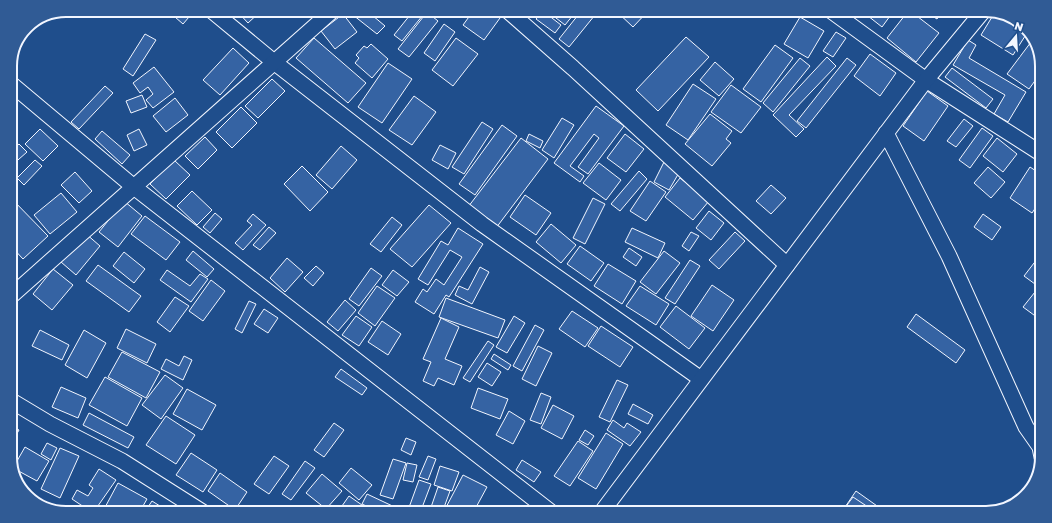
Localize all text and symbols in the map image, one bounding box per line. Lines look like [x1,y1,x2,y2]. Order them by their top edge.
north arrow [996,16,1036,56]
text: N [1013,19,1025,33]

